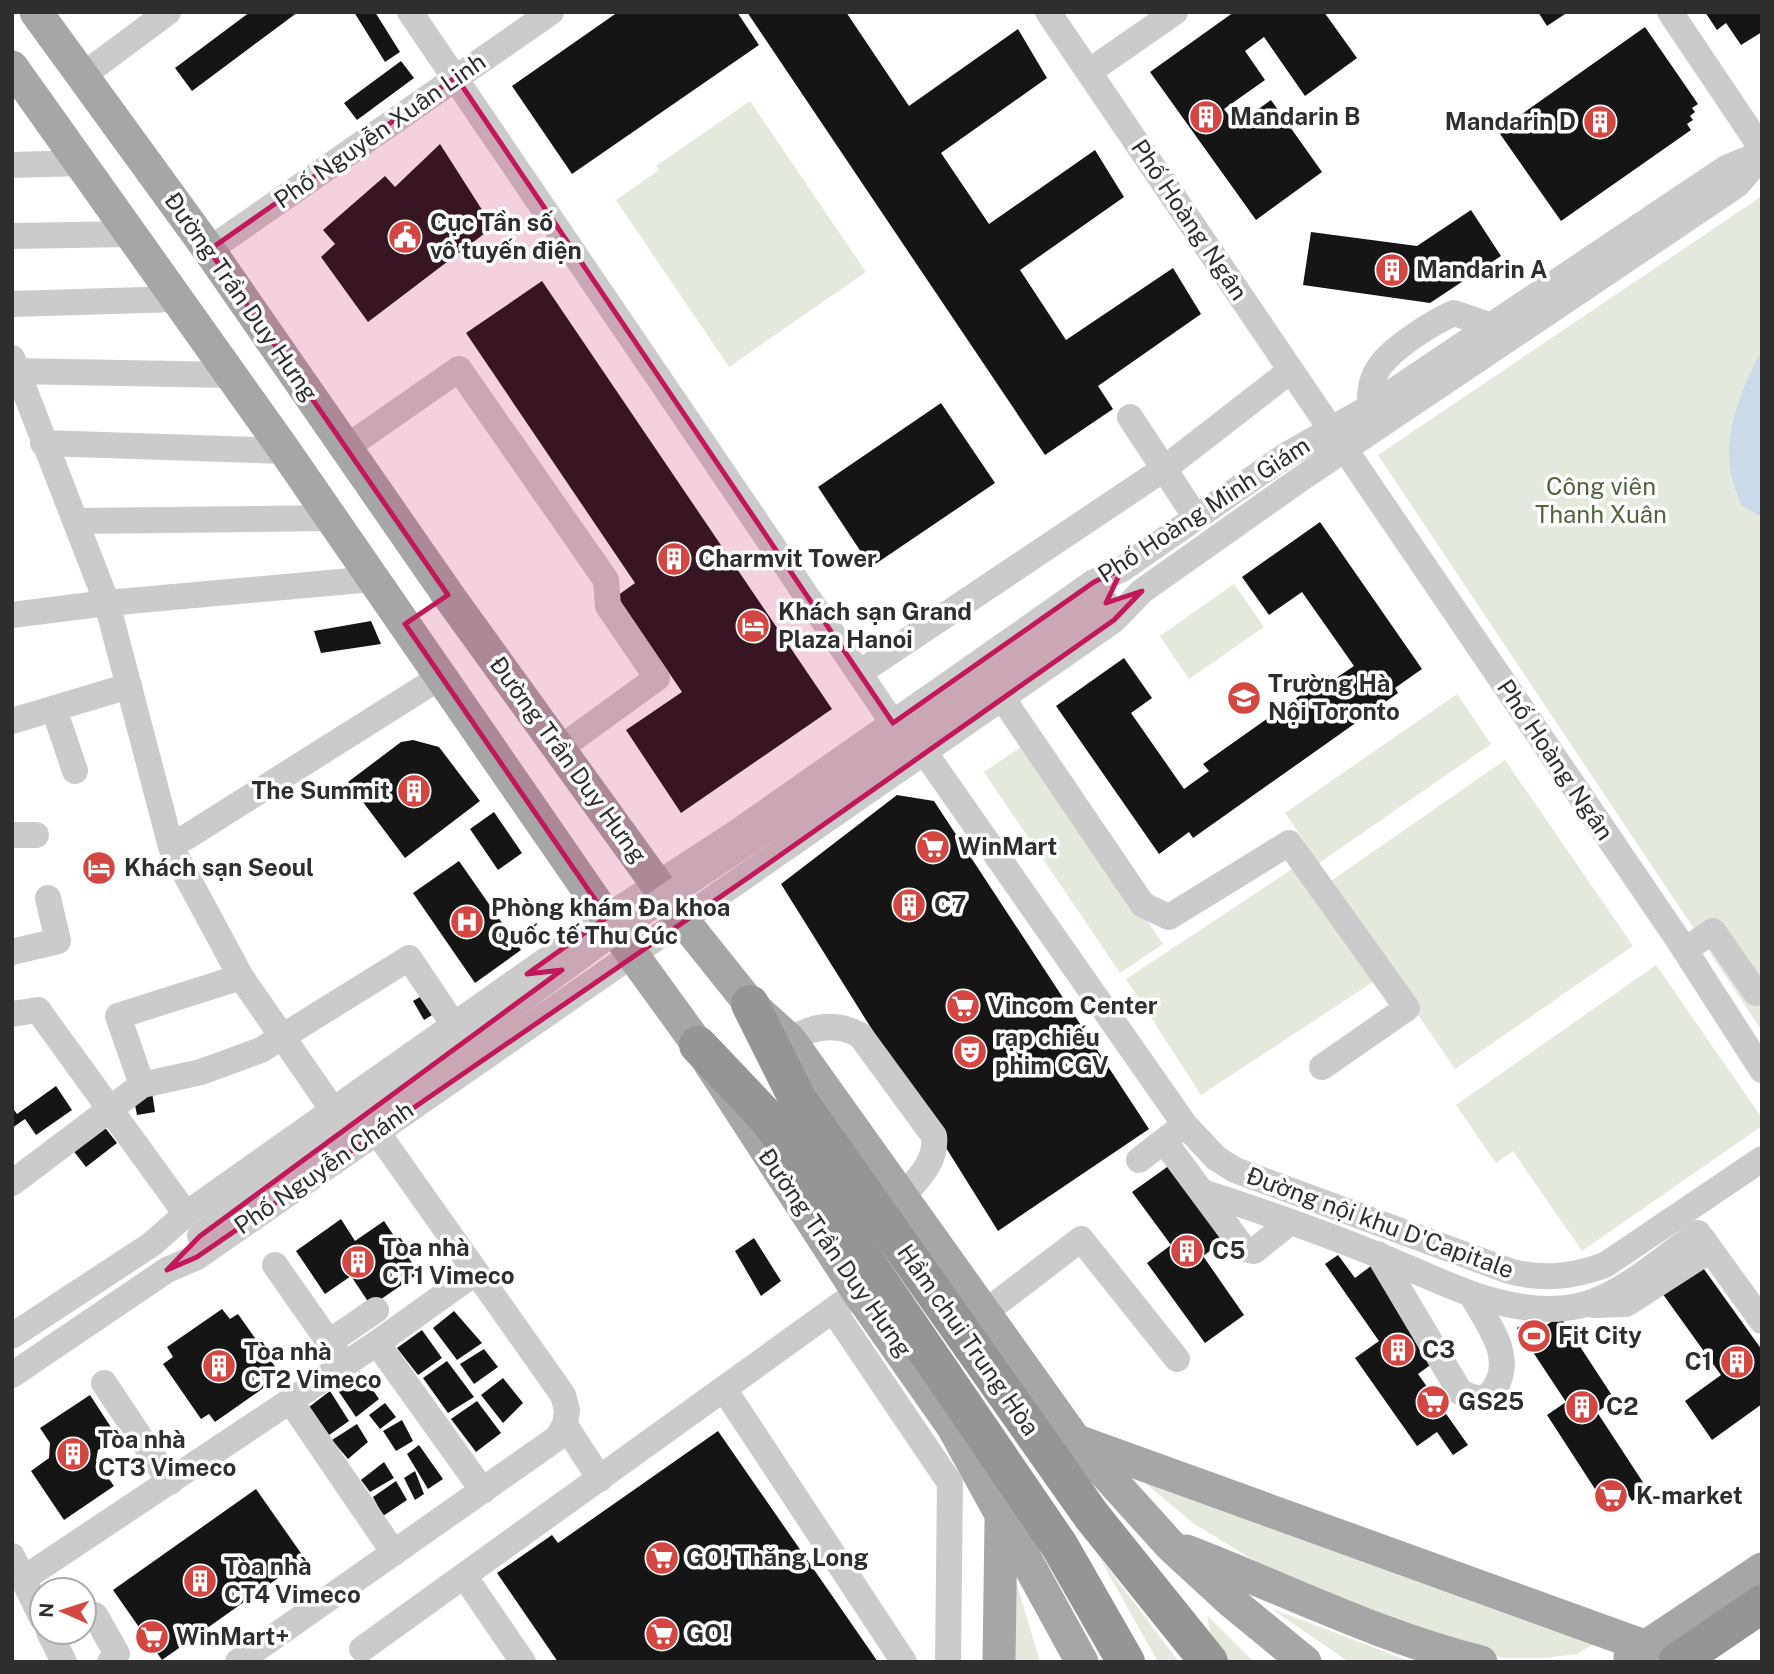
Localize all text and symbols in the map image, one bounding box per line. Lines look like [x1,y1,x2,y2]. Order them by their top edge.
street label: Phố Nguyễn Xuân Linh [268,47,490,214]
building icon: Mandarin B [1187,98,1225,136]
place label: Mandarin B [1230,102,1360,130]
building icon: Mandarin D [1581,103,1619,141]
place label: Mandarin D [1445,107,1576,135]
street label: Phố Hoàng Ngân [1126,134,1254,305]
street label: Đường Trần Duy Hưng [159,187,325,406]
place label: Cục Tần số vô tuyến điện [430,208,582,264]
public building icon: Cục Tần số vô tuyến điện [386,218,424,256]
building icon: Mandarin A [1373,251,1411,289]
place label: Mandarin A [1416,255,1547,283]
street label: Phố Hoàng Minh Giám [1093,430,1314,588]
park label: Công viên Thanh Xuân [1535,472,1667,528]
building icon: Charmvit Tower [655,540,693,578]
place label: Charmvit Tower [698,544,877,572]
place label: Khách sạn Grand Plaza Hanoi [778,597,972,653]
hotel icon: Khách sạn Grand Plaza Hanoi [734,607,772,645]
street label: Đường Trần Duy Hưng [484,651,653,868]
place label: Trường Hà Nội Toronto [1268,669,1400,725]
street label: Phố Hoàng Ngân [1492,674,1620,845]
school or university icon: Trường Hà Nội Toronto [1225,679,1263,717]
building icon: The Summit [395,772,433,810]
place label: The Summit [251,776,390,804]
supermarket icon: WinMart [914,828,952,866]
place label: WinMart [958,832,1057,860]
hotel icon: Khách sạn Seoul [80,849,118,887]
place label: Khách sạn Seoul [124,853,314,881]
building icon: C7 [890,886,928,924]
place label: C7 [934,890,966,918]
place label: Phòng khám Đa khoa Quốc tế Thu Cúc [491,893,730,949]
hospital icon: Phòng khám Đa khoa Quốc tế Thu Cúc [448,903,486,941]
supermarket icon: Vincom Center [944,987,982,1025]
place label: Vincom Center [988,991,1158,1019]
place label: rạp chiếu phim CGV [995,1023,1109,1079]
theatre icon: rạp chiếu phim CGV [951,1033,989,1071]
street label: Phố Nguyễn Chánh [229,1095,418,1239]
street label: Đường Trần Duy Hưng [753,1143,919,1362]
street label: Đường nội khu D'Capitale [1243,1161,1518,1284]
building icon: C5 [1168,1232,1206,1270]
place label: Tòa nhà CT1 Vimeco [382,1233,515,1289]
place label: C5 [1212,1236,1245,1264]
street label: Hầm chui Trung Hòa [892,1238,1045,1440]
building icon: Tòa nhà CT1 Vimeco [339,1243,377,1281]
sports icon: Fit City [1515,1317,1553,1355]
place label: Fit City [1558,1321,1642,1349]
building icon: C3 [1379,1331,1417,1369]
place label: C3 [1422,1335,1455,1363]
place label: Tòa nhà CT2 Vimeco [244,1337,382,1393]
building icon: C1 [1718,1343,1756,1381]
building icon: Tòa nhà CT2 Vimeco [200,1347,238,1385]
place label: C1 [1684,1347,1712,1375]
supermarket icon: GS25 [1414,1383,1452,1421]
place label: GS25 [1458,1387,1524,1415]
building icon: C2 [1563,1388,1601,1426]
place label: C2 [1606,1392,1638,1420]
place label: Tòa nhà CT3 Vimeco [98,1425,236,1481]
building icon: Tòa nhà CT3 Vimeco [54,1435,92,1473]
supermarket icon: K-market [1592,1477,1630,1515]
place label: K-market [1636,1481,1743,1509]
supermarket icon: GO! Thăng Long [643,1539,681,1577]
place label: GO! Thăng Long [686,1543,869,1571]
place label: Tòa nhà CT4 Vimeco [224,1552,361,1608]
building icon: Tòa nhà CT4 Vimeco [181,1562,219,1600]
north arrow [28,1576,98,1646]
text: N [35,1602,57,1618]
supermarket icon: GO! [643,1615,681,1653]
supermarket icon: WinMart+ [133,1618,171,1656]
place label: GO! [686,1619,729,1647]
place label: WinMart+ [176,1622,289,1650]

